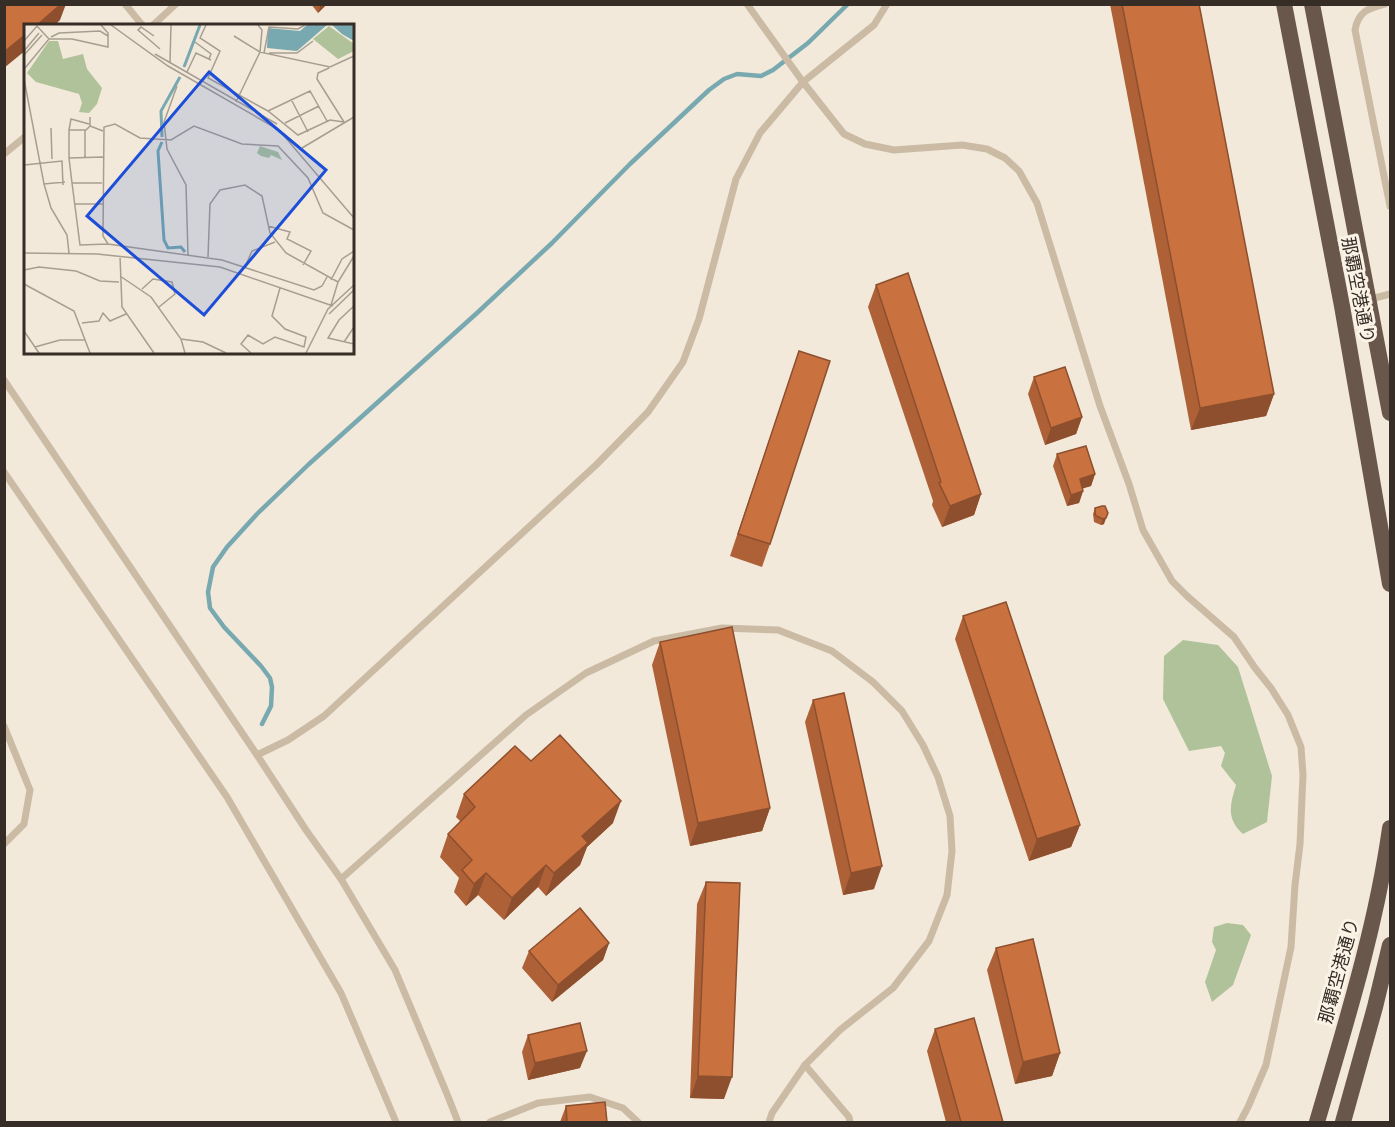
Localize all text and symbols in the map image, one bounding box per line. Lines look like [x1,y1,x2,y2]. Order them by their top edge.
inset map [24,24,354,354]
street label: 那覇空港通り [1338,235,1380,345]
street label: 那覇空港通り [1313,916,1363,1026]

